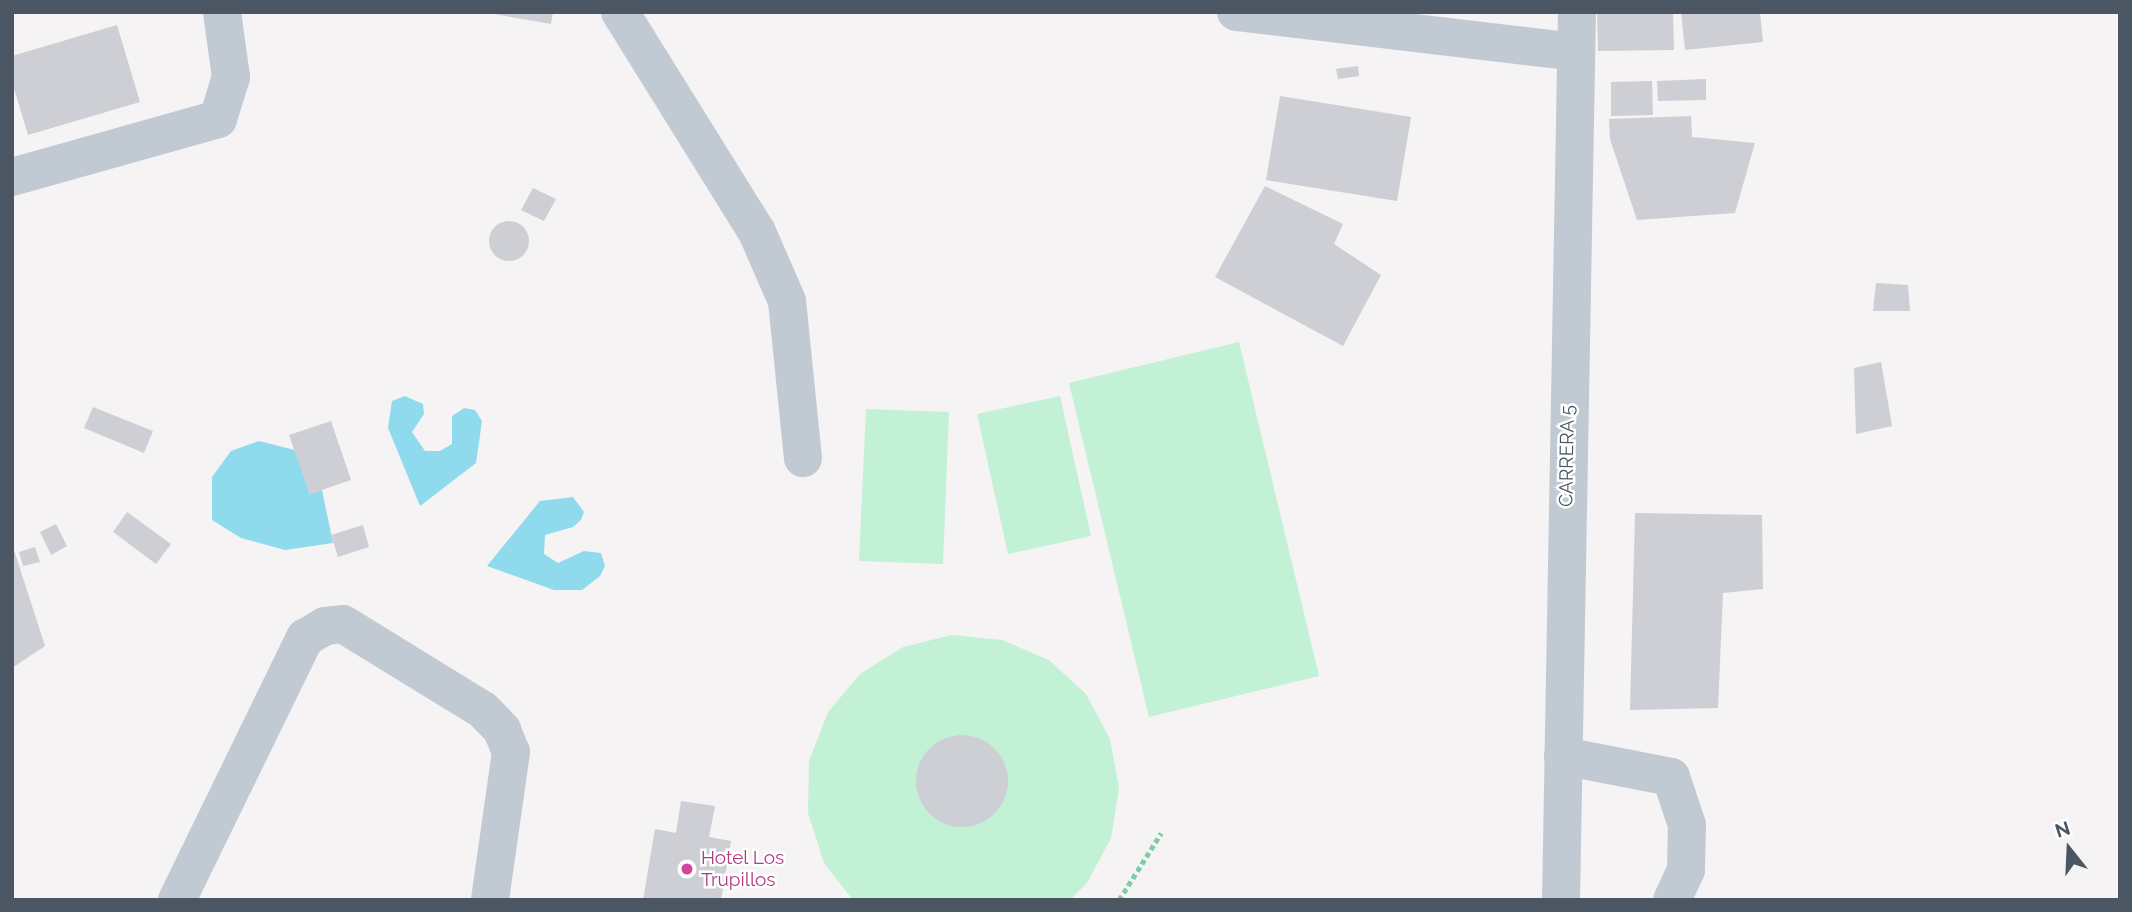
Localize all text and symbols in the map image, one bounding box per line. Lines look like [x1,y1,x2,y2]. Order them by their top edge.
street label: CARRERA 5 [1555,405,1579,507]
north arrow [2034,814,2104,884]
text: N [2052,816,2073,842]
place label: Hotel Los Trupillos [701,847,785,891]
marker: Hotel Los Trupillos [679,861,695,877]

